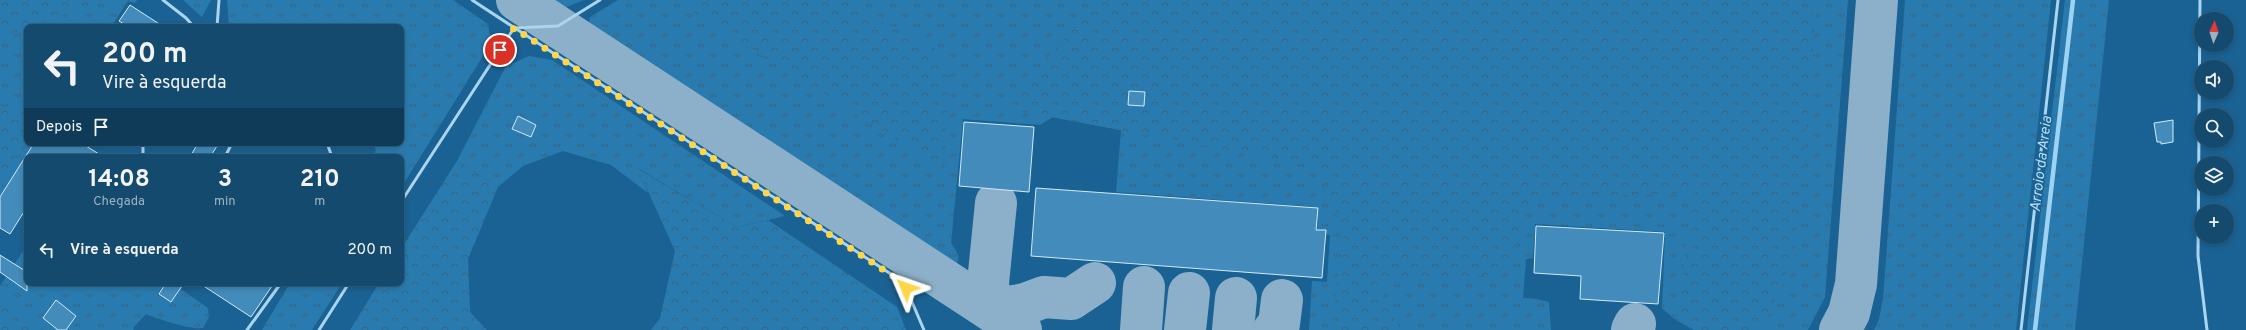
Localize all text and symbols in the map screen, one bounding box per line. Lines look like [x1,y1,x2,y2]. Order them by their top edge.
north arrow [2194,12,2234,52]
map controls [2194,12,2234,244]
pin [483,33,517,67]
text: 200 m [102,37,188,73]
icon: arrive [489,39,511,61]
icon: left [36,40,88,92]
button: sound [2194,60,2234,100]
text: Vire à esquerda [102,72,226,95]
button: search [2194,108,2234,148]
water label: Arroio da Areia [2027,115,2057,213]
icon: arrive [90,116,112,138]
text: Depois [36,118,82,137]
button: layers [2194,156,2234,196]
text: 14:08 [88,165,150,195]
text: 3 [218,165,232,195]
text: 210 [300,165,340,195]
text: Chegada [93,194,145,210]
text: min [214,194,236,210]
text: m [314,194,325,210]
button: + [2194,204,2234,244]
icon: left [36,239,58,261]
text: Vire à esquerda [70,241,179,260]
text: 200 m [347,241,392,260]
position arrow [885,267,927,309]

